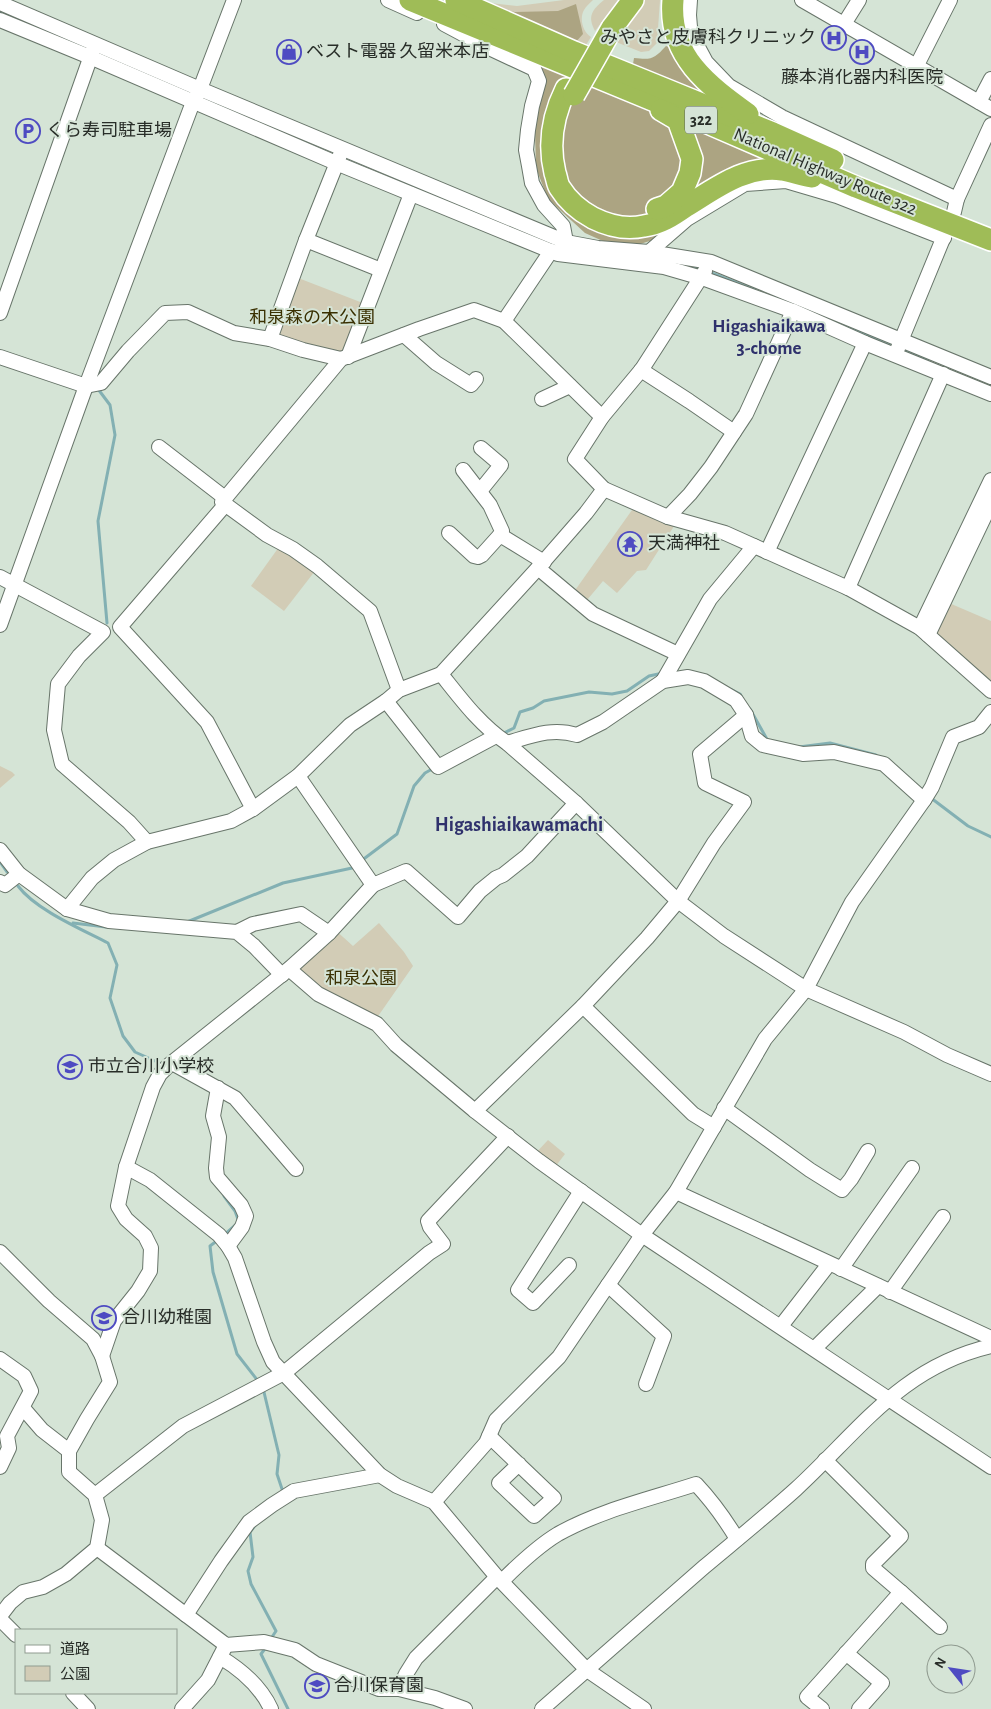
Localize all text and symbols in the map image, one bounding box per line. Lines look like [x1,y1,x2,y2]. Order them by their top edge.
hospital icon: みやさと皮膚科クリニック [821,25,847,51]
place label: みやさと皮膚科クリニック [600,28,816,47]
shop icon: ベスト電器 久留米本店 [276,39,302,65]
hospital icon: 藤本消化器内科医院 [849,39,875,65]
place label: ベスト電器 久留米本店 [306,41,489,61]
place label: 藤本消化器内科医院 [781,68,943,87]
road number: 322 [685,106,717,134]
parking icon: くら寿司駐車場 [15,118,41,144]
place label: くら寿司駐車場 [46,121,172,140]
street label: National Highway Route 322 [731,125,919,219]
park label: 和泉森の木公園 [249,307,375,327]
district label: Higashiaikawa 3-chome [712,317,826,358]
temple icon: 天満神社 [617,531,643,557]
place label: 天満神社 [648,534,720,553]
district label: Higashiaikawamachi [435,815,603,835]
park label: 和泉公園 [325,968,397,988]
school or university icon: 市立合川小学校 [57,1054,83,1080]
place label: 市立合川小学校 [88,1056,214,1076]
school or university icon: 合川幼稚園 [91,1305,117,1331]
place label: 合川幼稚園 [122,1307,212,1327]
legend [15,1629,178,1694]
text: 道路 [60,1641,90,1657]
north arrow [926,1644,976,1694]
text: N [932,1655,949,1671]
text: 公園 [60,1666,90,1682]
school or university icon: 合川保育園 [304,1673,330,1699]
place label: 合川保育園 [334,1676,424,1695]

